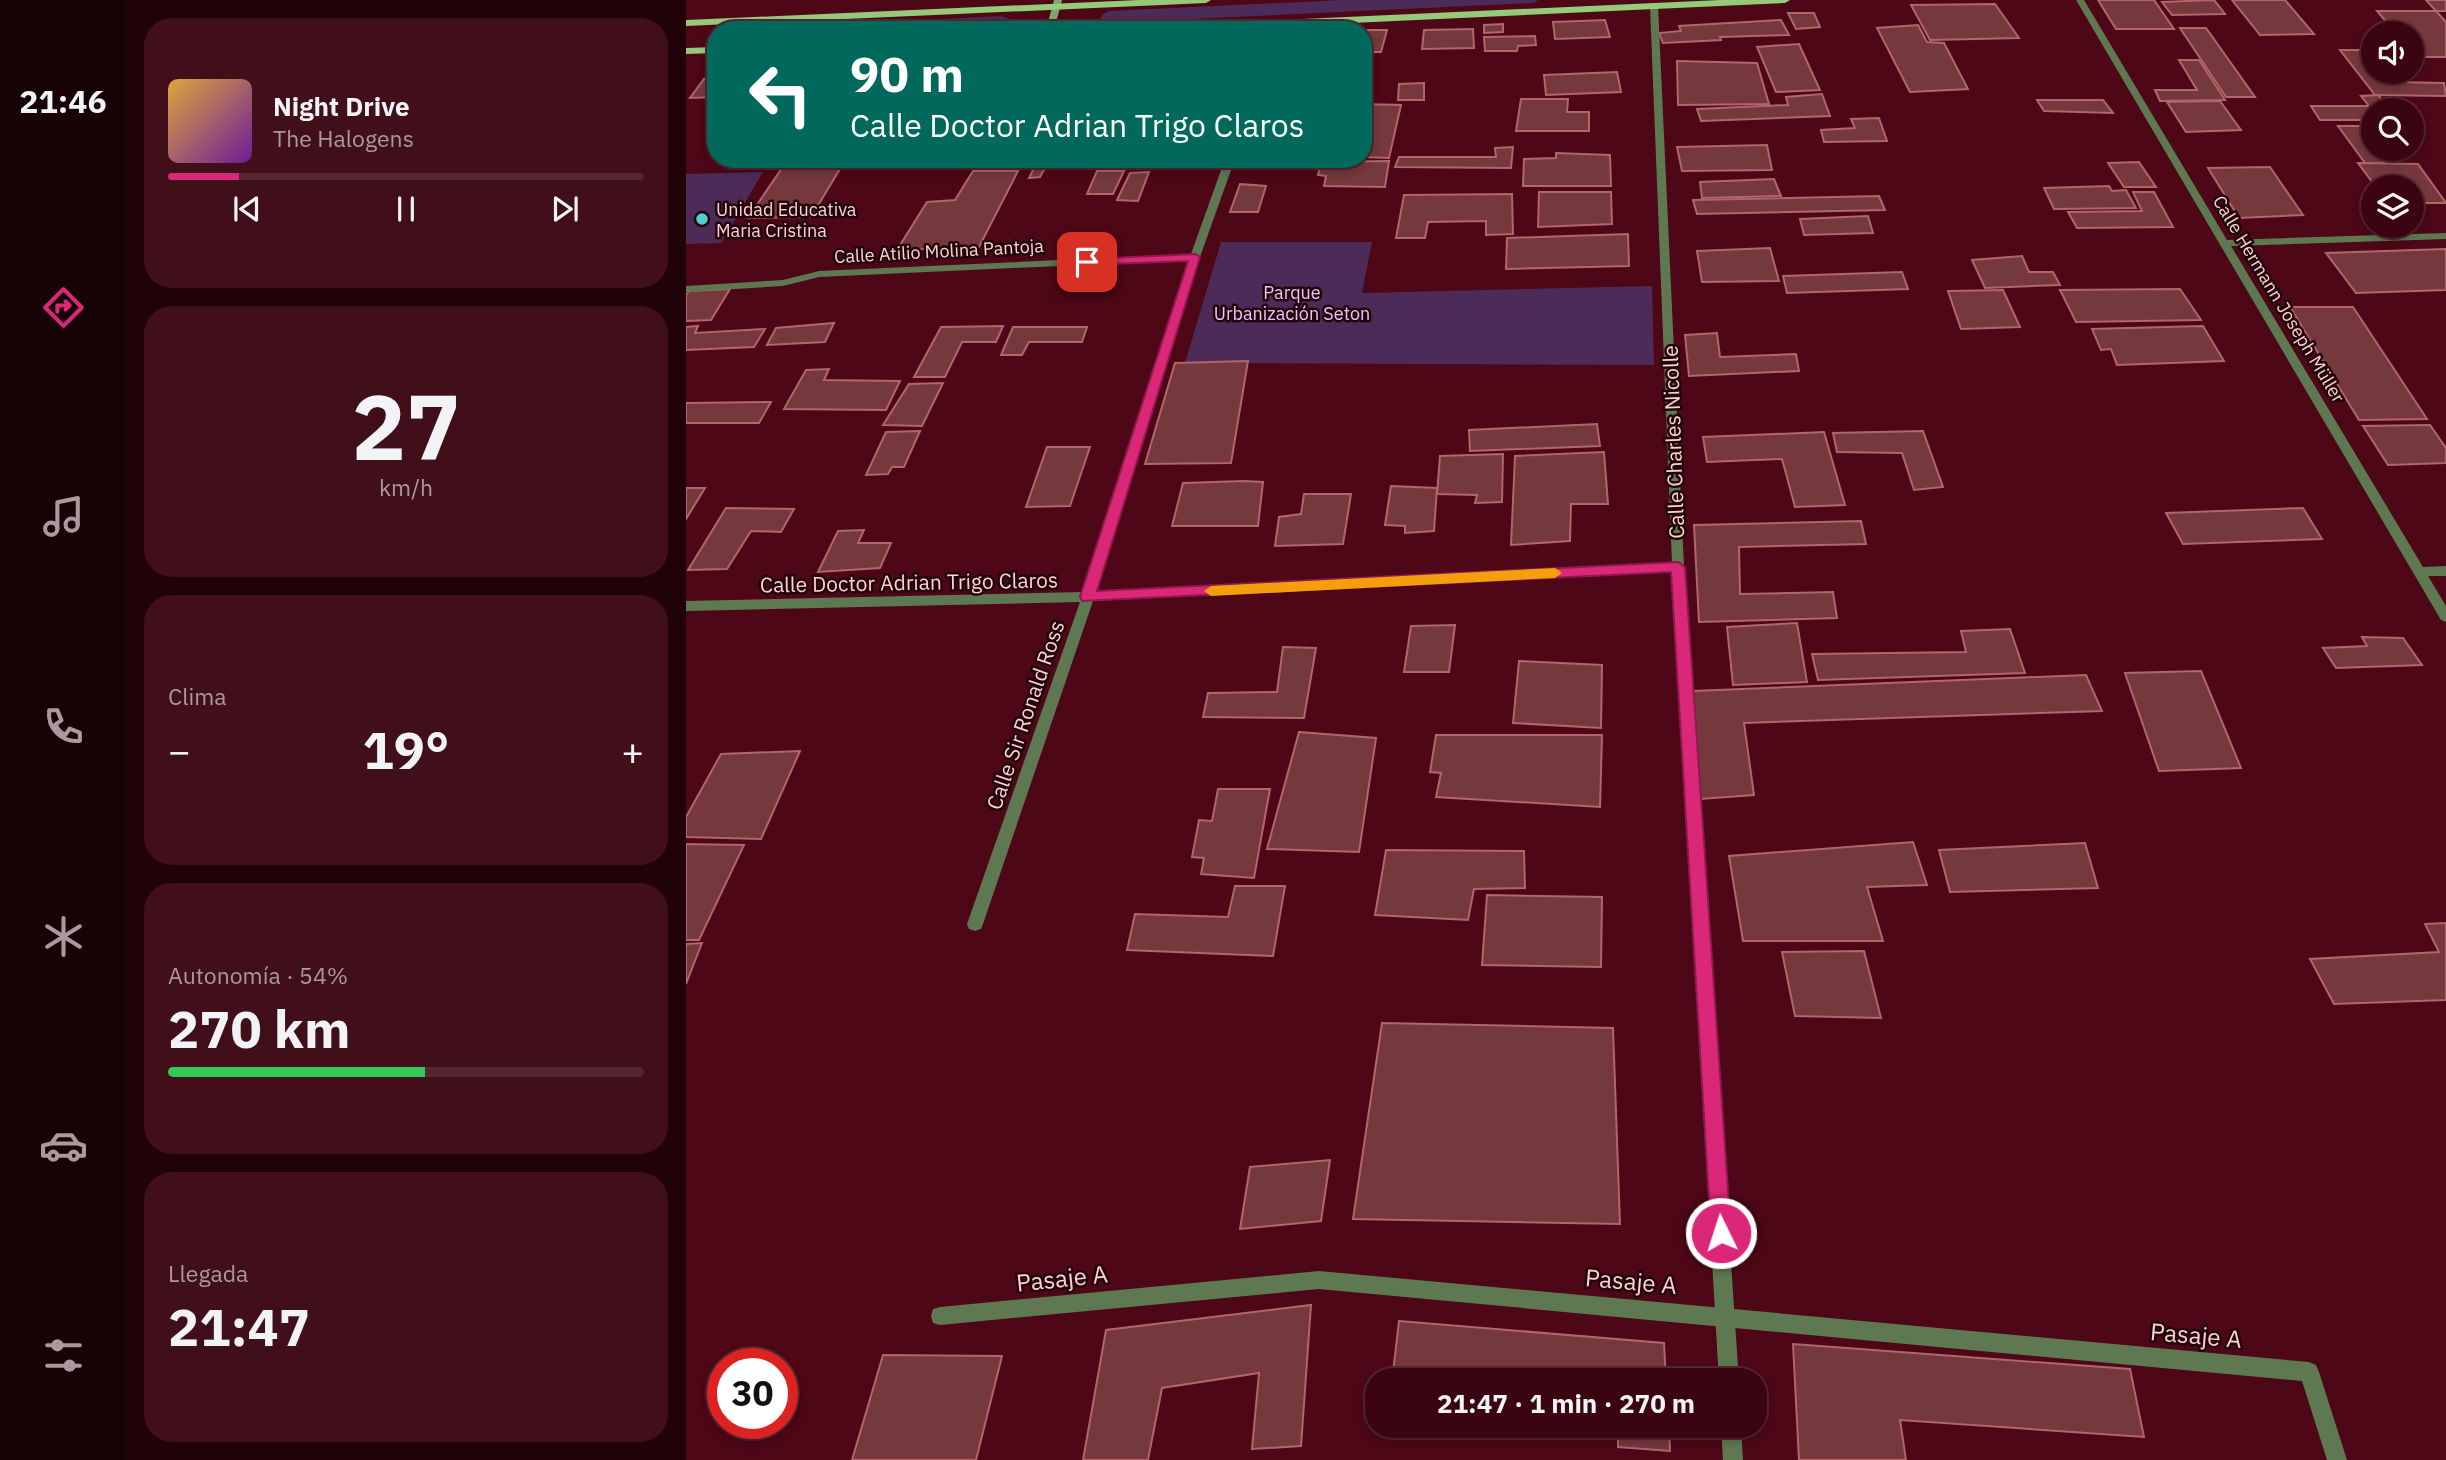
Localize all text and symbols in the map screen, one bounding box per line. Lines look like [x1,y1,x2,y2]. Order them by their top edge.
map controls [2361,21,2424,238]
button: sound [2361,21,2424,84]
text: 90 m [850,42,964,105]
icon: left [735,49,826,140]
text: 21:46 [19,80,107,122]
text: Night Drive [273,89,410,123]
button: search [2361,98,2424,161]
text: Calle Doctor Adrian Trigo Claros [850,104,1304,146]
text: The Halogens [273,123,414,153]
button: layers [2361,175,2424,238]
icon: previous [228,190,266,228]
icon: pause [387,190,425,228]
icon: next [546,190,584,228]
street label: Calle Hermann Joseph Müller [2208,191,2350,407]
place label: Unidad Educativa Maria Cristina [716,198,857,242]
marker: Unidad Educativa Maria Cristina [694,211,710,227]
pin [1057,232,1117,292]
street label: Calle Atilio Molina Pantoja [834,234,1045,268]
icon: arrive [1068,243,1106,281]
park label: Parque Urbanización Seton [1214,281,1370,325]
icon: directions [39,283,88,332]
street label: Calle Charles Nicolle [1656,345,1690,539]
text: 27 [351,367,461,485]
text: km/h [379,472,433,502]
icon: music [39,492,88,541]
street label: Calle Doctor Adrian Trigo Claros [760,565,1058,599]
street label: Calle Sir Ronald Ross [979,617,1071,813]
text: Clima [168,681,227,711]
icon: phone [39,702,88,751]
text: 19° [363,716,449,783]
text: − [168,726,191,775]
text: + [621,726,644,775]
icon: climate [39,912,88,961]
text: Autonomía · 54% [168,960,348,990]
text: 270 km [168,995,350,1062]
icon: car [39,1121,88,1170]
position arrow [1684,1196,1758,1270]
street label: Pasaje A [1015,1257,1109,1299]
text: Llegada [168,1258,248,1288]
street label: Pasaje A [1584,1261,1678,1301]
text: 21:47 [168,1293,310,1360]
street label: Pasaje A [2149,1315,2243,1355]
icon: filters [39,1331,88,1380]
speed limit sign: 30 [707,1348,798,1439]
text: 21:47 · 1 min · 270 m [1437,1386,1695,1420]

